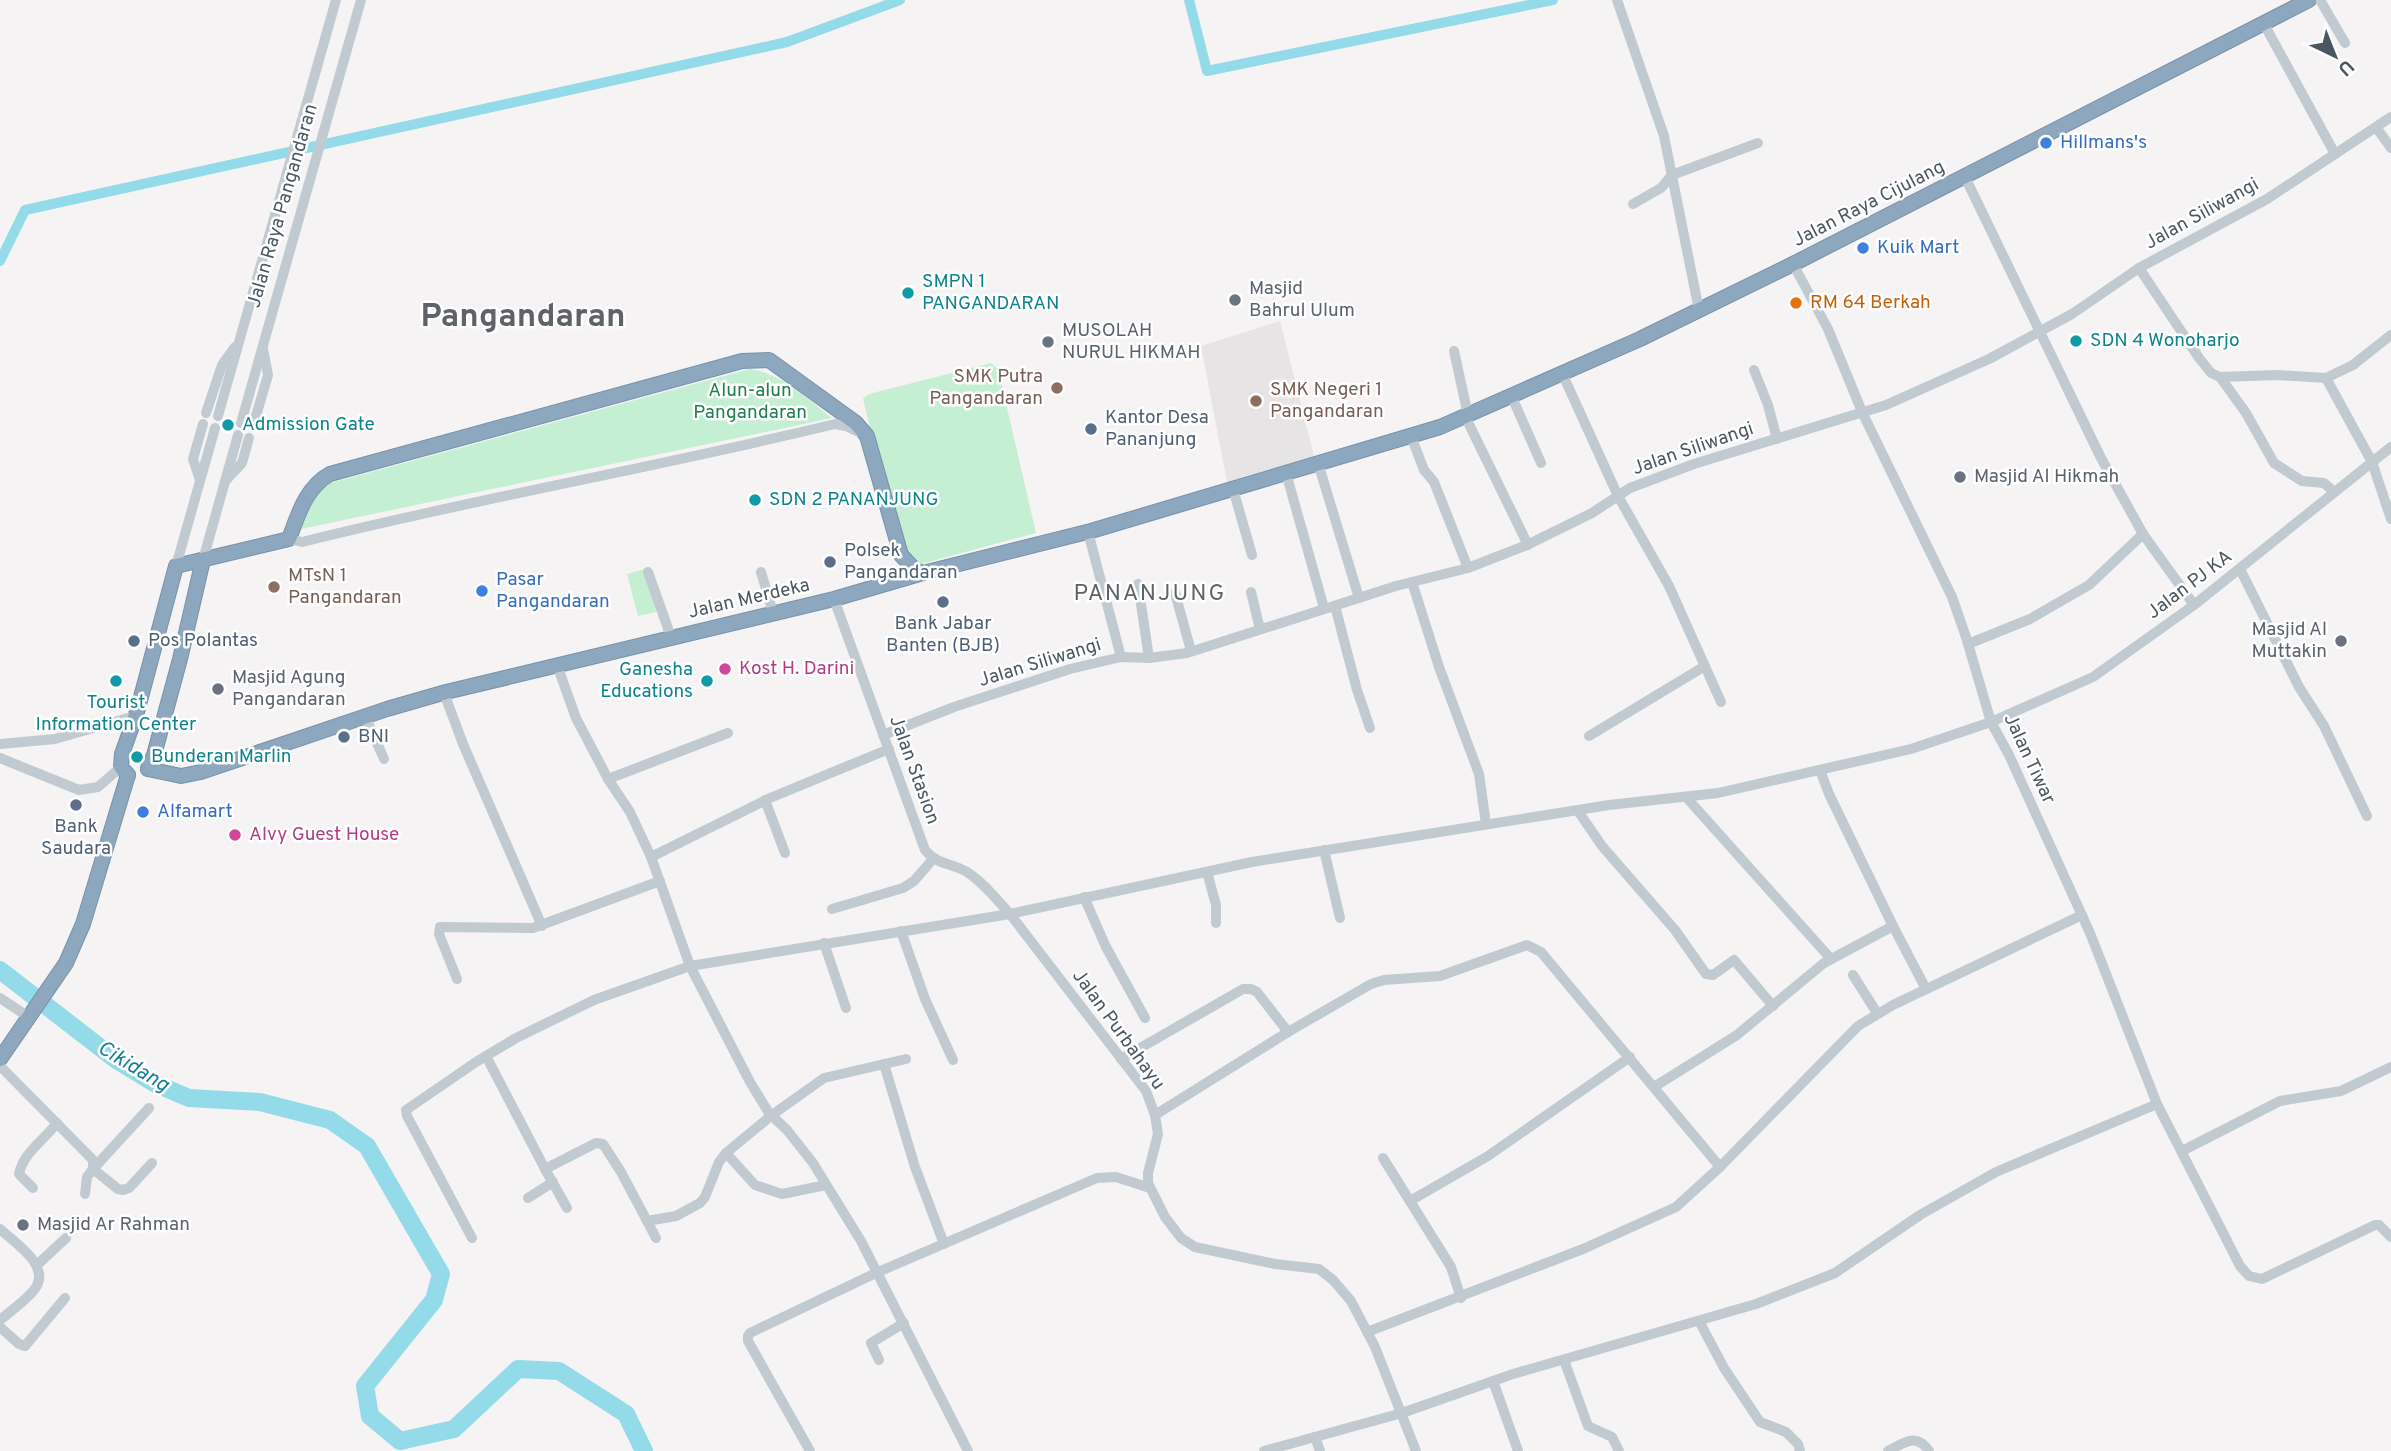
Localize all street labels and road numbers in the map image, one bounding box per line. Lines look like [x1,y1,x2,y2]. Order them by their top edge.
street label: Jalan Raya Pangandaran [242,101,324,311]
street label: Jalan Raya Cijulang [1789,155,1949,253]
street label: Jalan Siliwangi [2141,173,2263,255]
street label: Jalan Siliwangi [1629,417,1757,481]
street label: Jalan PJ KA [2143,545,2237,625]
street label: Jalan Merdeka [686,573,812,625]
street label: Jalan Siliwangi [976,633,1104,693]
street label: Jalan Tiwar [1998,710,2061,809]
street label: Jalan Stasion [883,712,945,828]
street label: Jalan Purbahayu [1066,965,1170,1095]

